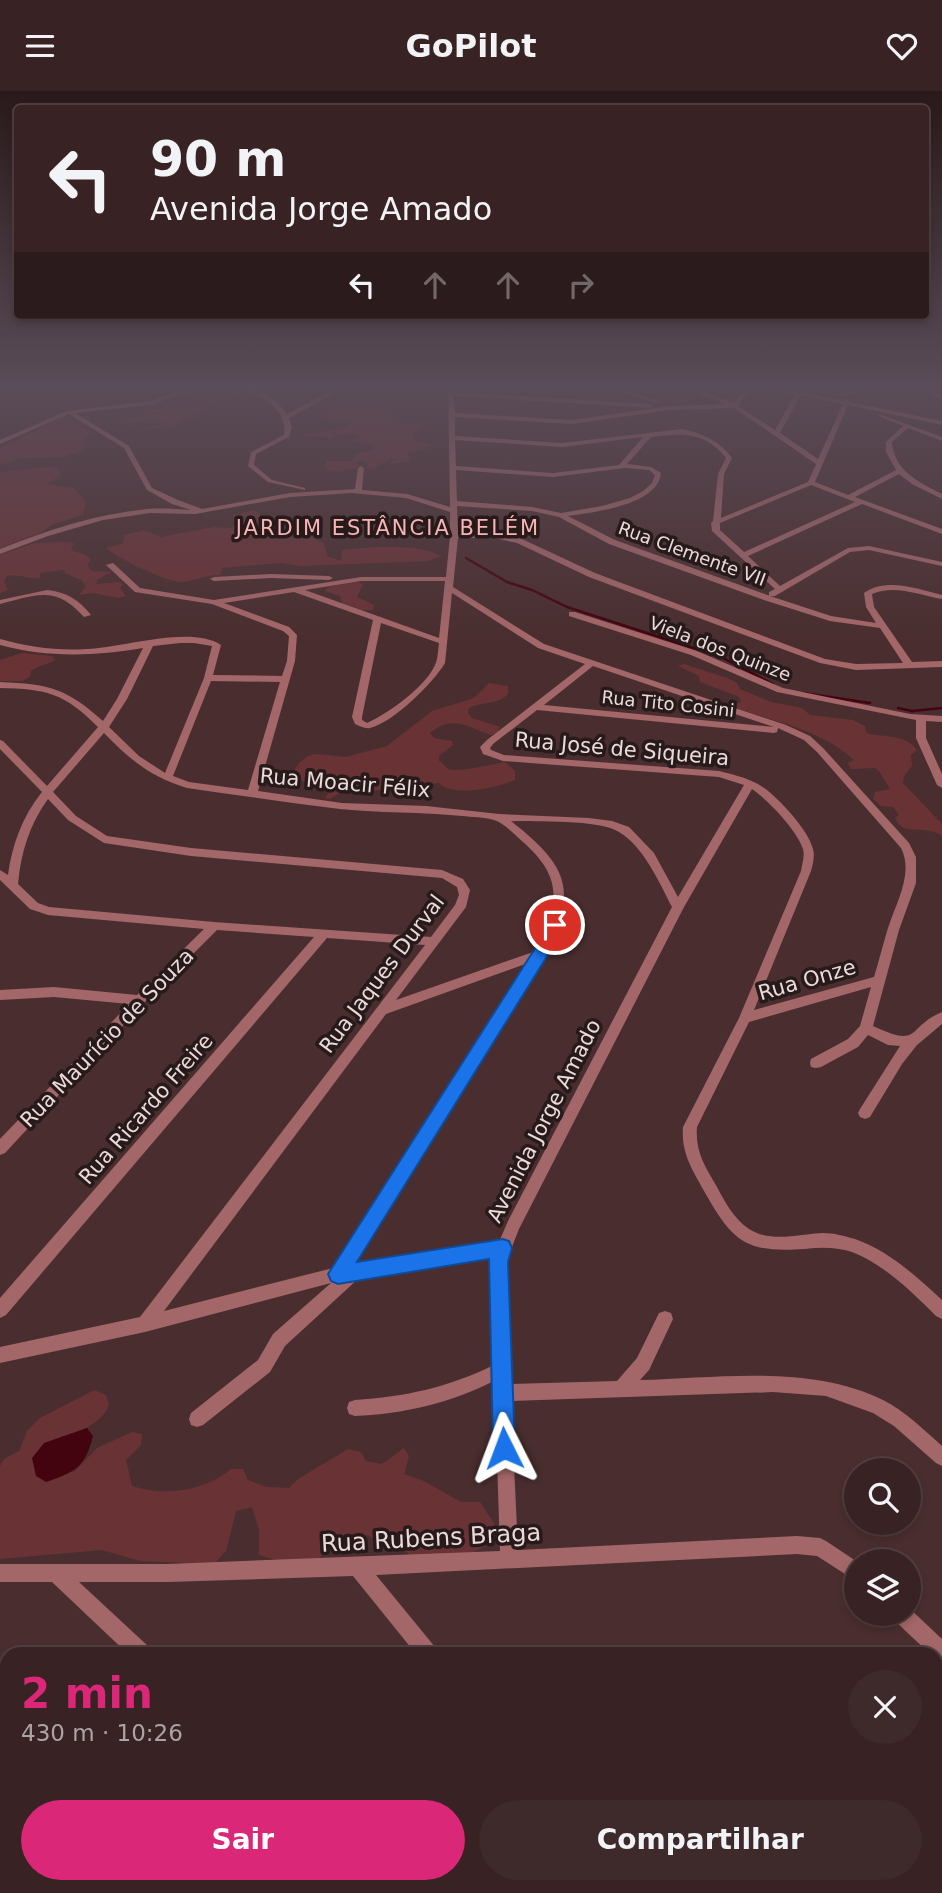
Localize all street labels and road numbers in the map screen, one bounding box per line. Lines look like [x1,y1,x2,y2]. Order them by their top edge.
street label: Rua Clemente VII [616,517,769,590]
street label: Viela dos Quinze [646,612,794,685]
street label: Rua Tito Cosini [601,686,736,721]
street label: Rua José de Siqueira [514,728,730,770]
street label: Rua Moacir Félix [259,764,431,802]
street label: Rua Jaques Durval [315,890,449,1058]
street label: Rua Maurício de Souza [16,944,198,1132]
street label: Rua Onze [755,955,859,1005]
street label: Avenida Jorge Amado [482,1015,606,1227]
street label: Rua Ricardo Freire [74,1029,218,1189]
street label: Rua Rubens Braga [320,1518,542,1558]

